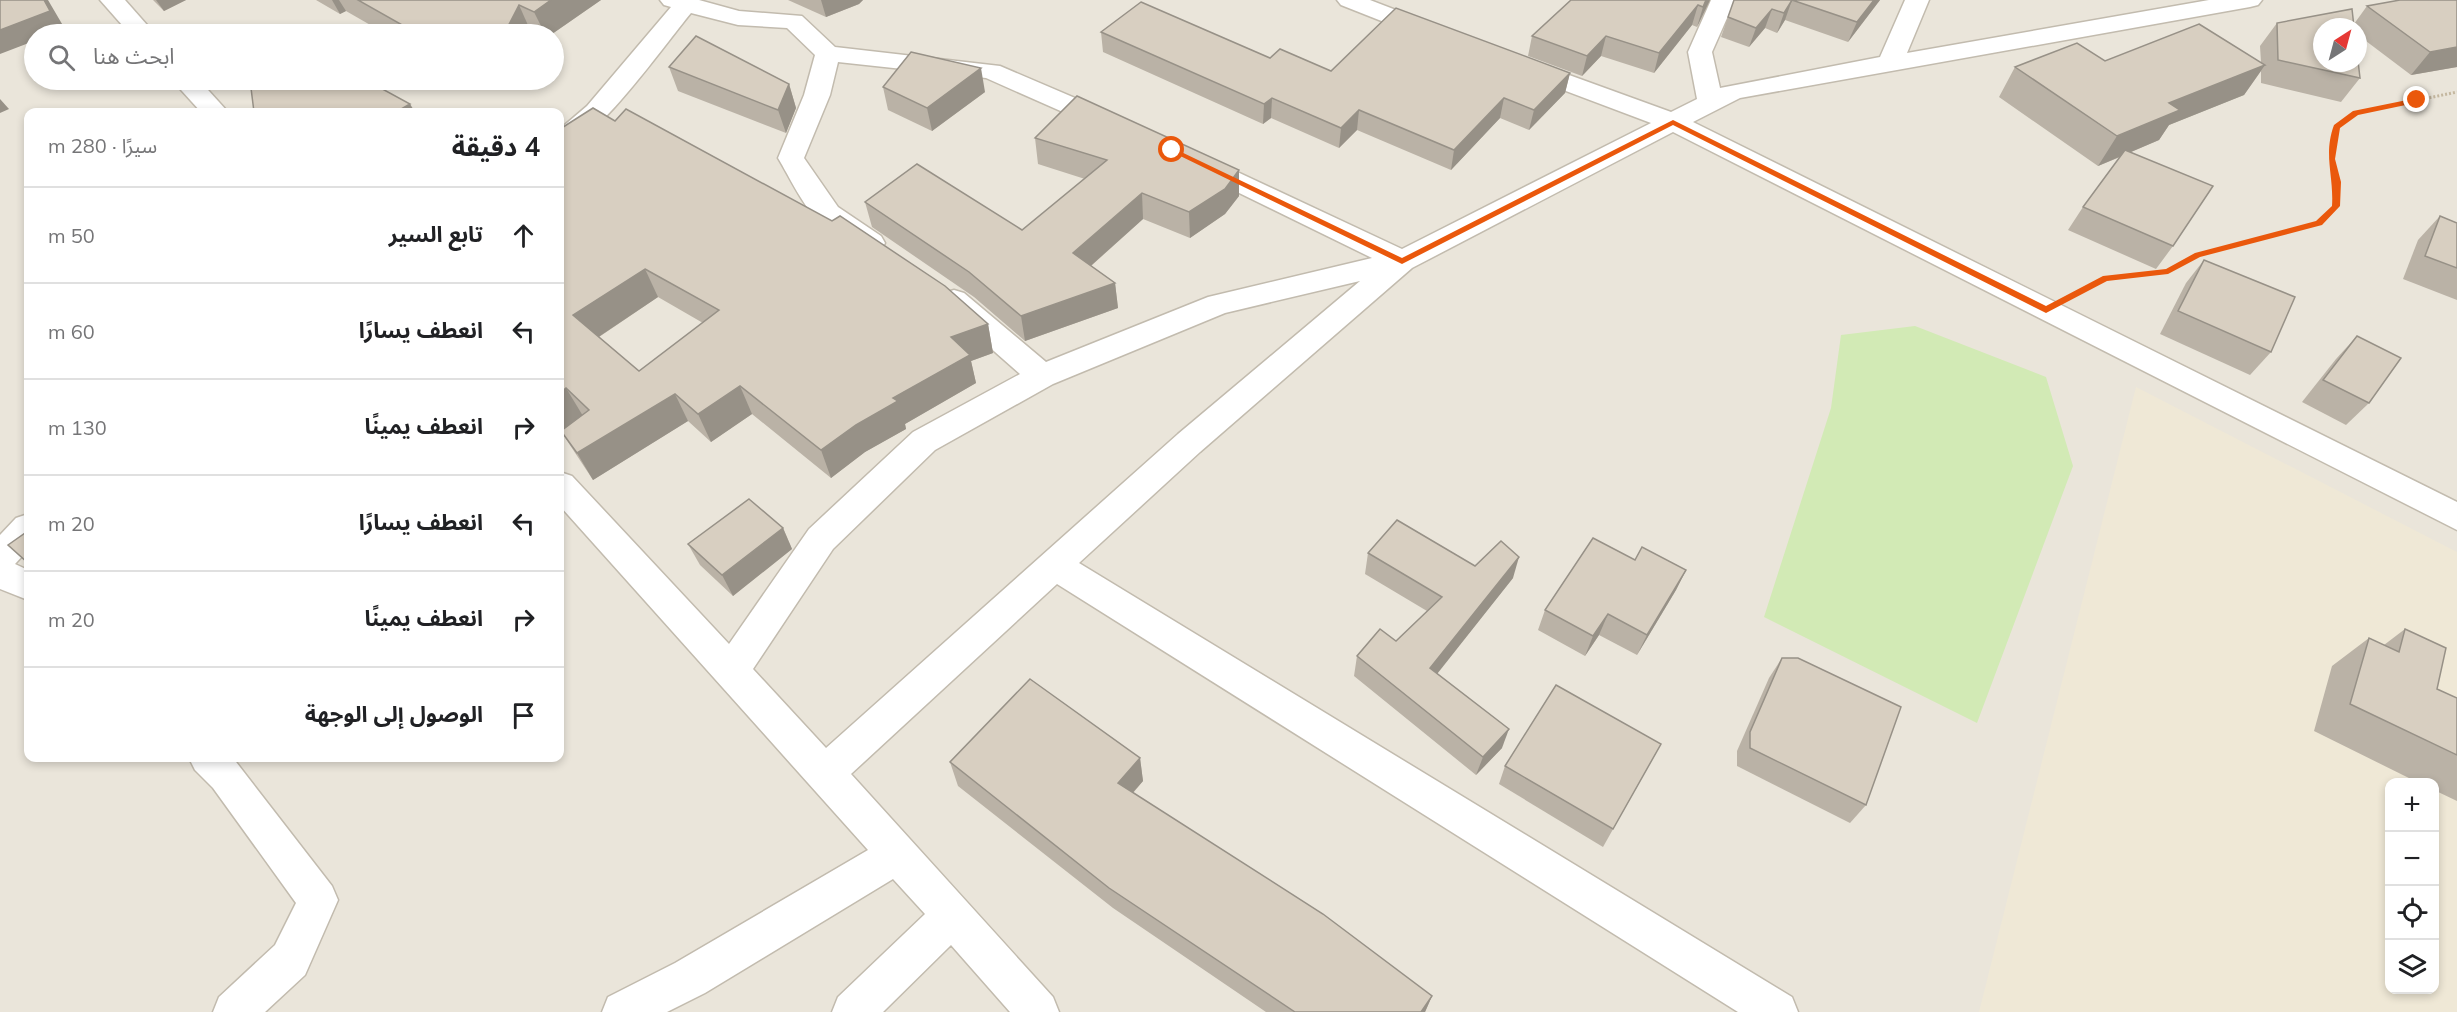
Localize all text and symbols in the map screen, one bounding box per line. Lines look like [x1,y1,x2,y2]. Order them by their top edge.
north arrow [2313,18,2367,72]
search box [24,24,564,90]
icon: search [45,41,78,74]
text: ابحث هنا [93,42,175,70]
route end [2403,86,2429,112]
text: 4 دقيقة [452,130,540,163]
text: سيرًا · 280 m [48,133,157,158]
route start [1158,136,1184,162]
icon: ahead [507,219,540,252]
text: تابع السير [389,220,483,248]
text: 50 m [48,223,95,248]
icon: left [507,315,540,348]
text: انعطف يسارًا [359,316,483,344]
text: 60 m [48,319,95,344]
icon: right [507,411,540,444]
text: انعطف يمينًا [364,412,483,440]
text: 130 m [48,415,107,440]
icon: left [507,507,540,540]
text: انعطف يسارًا [359,508,483,536]
text: 20 m [48,511,95,536]
icon: right [507,603,540,636]
text: انعطف يمينًا [364,604,483,632]
text: 20 m [48,607,95,632]
icon: arrive [507,699,540,732]
text: الوصول إلى الوجهة [305,700,483,728]
map controls [2385,778,2439,994]
button: + [2385,778,2439,832]
button: − [2385,832,2439,886]
button: locate [2385,886,2439,940]
button: layers [2385,940,2439,994]

